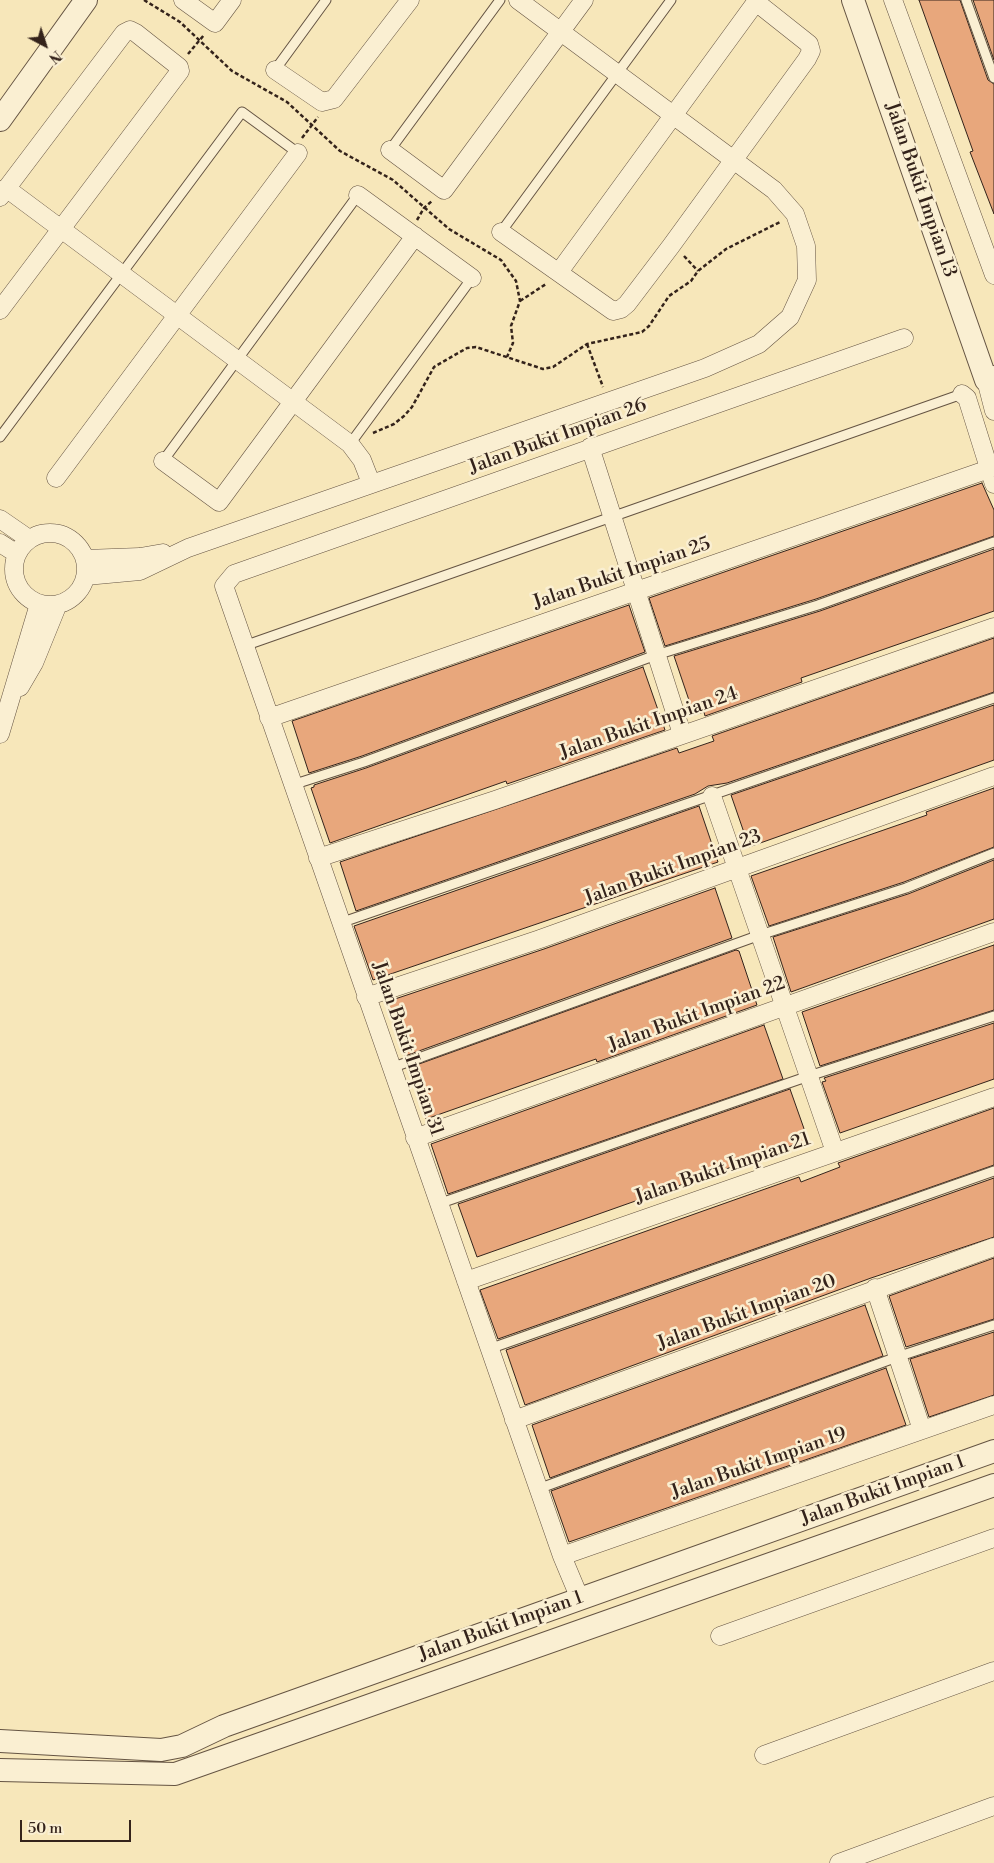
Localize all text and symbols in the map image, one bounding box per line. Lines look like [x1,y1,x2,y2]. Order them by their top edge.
north arrow [20,20,70,70]
text: N [45,46,65,67]
street label: Jalan Bukit Impian 13 [879,100,961,280]
street label: Jalan Bukit Impian 26 [466,394,650,480]
street label: Jalan Bukit Impian 25 [530,533,714,615]
street label: Jalan Bukit Impian 24 [557,683,741,765]
street label: Jalan Bukit Impian 23 [582,825,764,911]
street label: Jalan Bukit Impian 31 [366,959,448,1139]
street label: Jalan Bukit Impian 22 [605,972,789,1058]
street label: Jalan Bukit Impian 21 [632,1128,814,1210]
street label: Jalan Bukit Impian 20 [655,1270,839,1356]
street label: Jalan Bukit Impian 19 [668,1423,850,1505]
street label: Jalan Bukit Impian 1 [798,1451,968,1531]
street label: Jalan Bukit Impian 1 [416,1587,586,1667]
scale bar [22,1810,134,1842]
text: 50 m [28,1819,62,1838]

